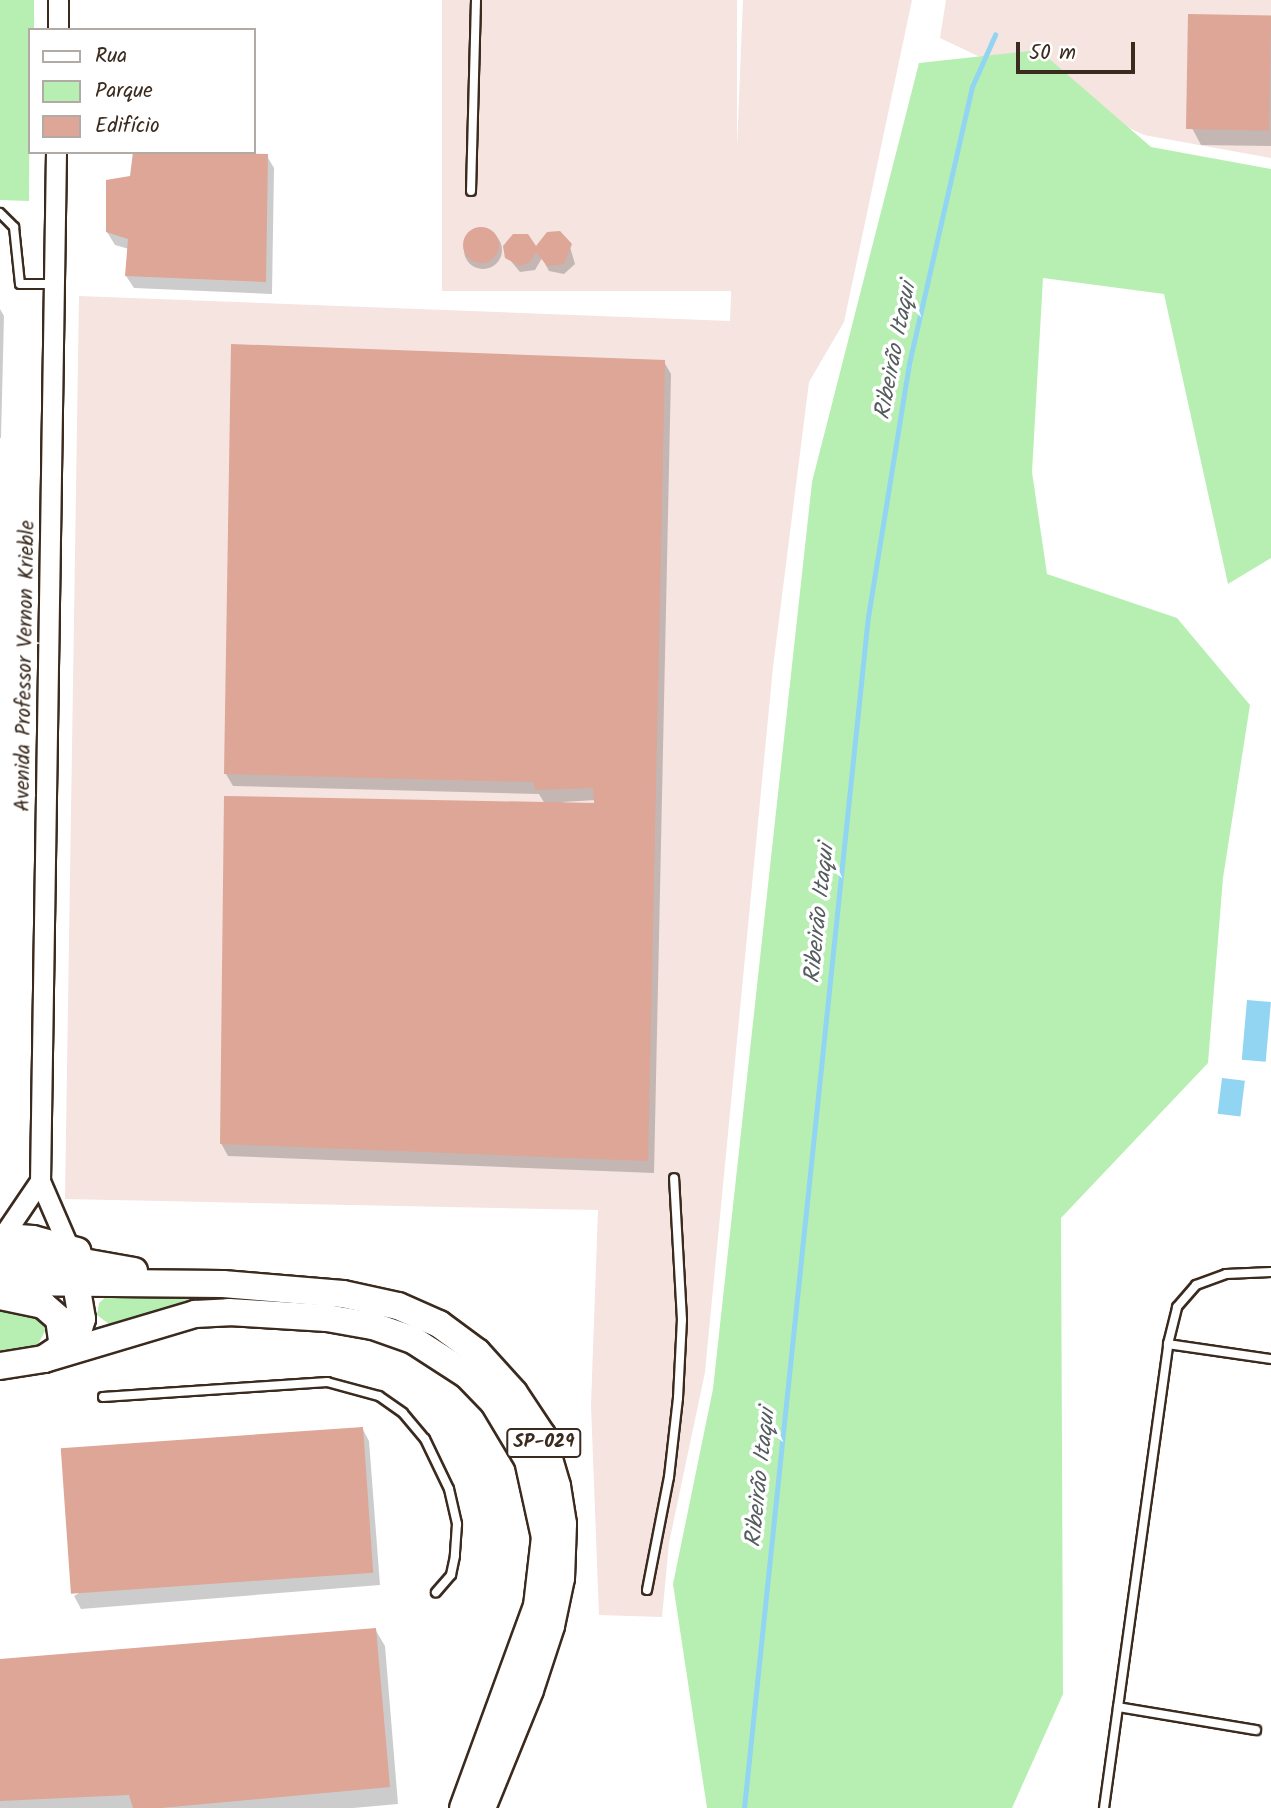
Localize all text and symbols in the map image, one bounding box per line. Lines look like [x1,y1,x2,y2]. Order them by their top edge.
legend [28,28,256,154]
scale bar [1019,28,1138,72]
text: 50 m [1029,37,1076,70]
text: Rua [95,40,127,73]
text: Parque [95,75,153,108]
text: Edifício [95,110,160,143]
water label: Ribeirão Itaqui [869,280,923,422]
street label: Avenida Professor Vernon Krieble [11,520,41,812]
water label: Ribeirão Itaqui [799,843,841,985]
water label: Ribeirão Itaqui [740,1407,782,1549]
road number: SP-029 [505,1428,582,1458]

